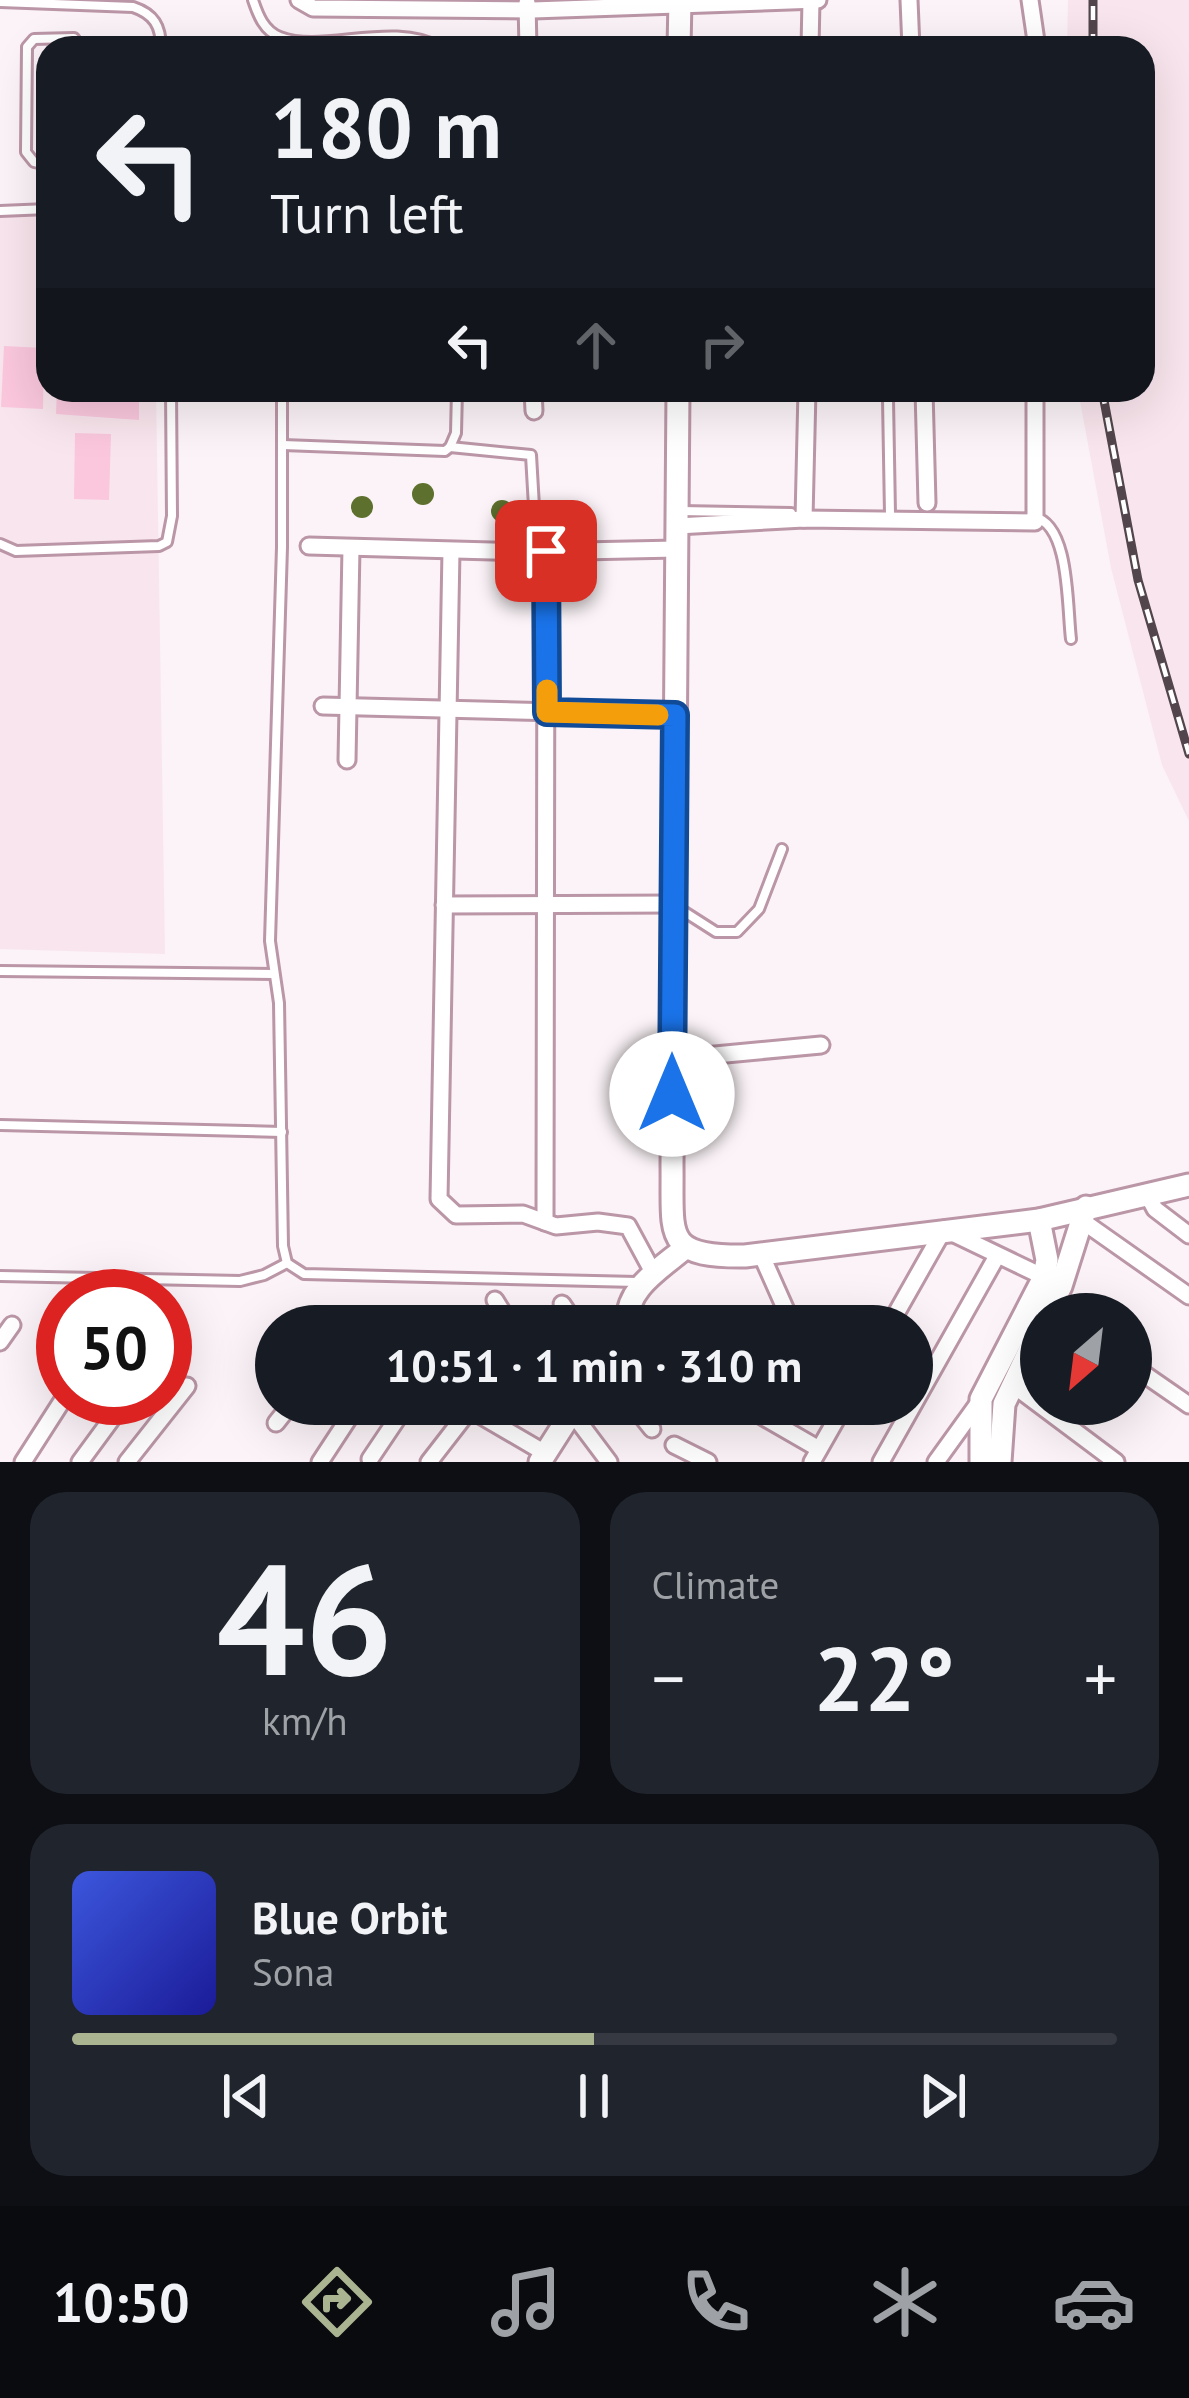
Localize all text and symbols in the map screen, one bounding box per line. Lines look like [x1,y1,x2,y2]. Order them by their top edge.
text: 180 m [270,72,502,181]
icon: left [72,84,228,240]
text: Turn left [270,178,464,248]
icon: left [437,312,503,378]
icon: ahead [563,312,629,378]
icon: right [689,312,755,378]
pin [495,500,597,602]
icon: arrive [513,518,579,584]
position arrow [609,1031,735,1157]
speed limit sign: 50 [36,1269,192,1425]
north arrow [1020,1293,1152,1425]
map controls [1020,1293,1152,1425]
text: 10:51 · 1 min · 310 m [386,1336,802,1394]
text: 46 [216,1516,393,1718]
text: Climate [652,1559,779,1610]
text: 22° [814,1619,955,1736]
text: − [652,1635,685,1720]
text: + [1084,1635,1117,1720]
text: km/h [262,1695,348,1746]
text: Blue Orbit [252,1888,448,1946]
text: Sona [252,1946,334,1997]
icon: previous [213,2063,279,2129]
icon: pause [561,2063,627,2129]
icon: next [910,2063,976,2129]
icon: directions [295,2260,379,2344]
icon: music [484,2260,568,2344]
icon: phone [674,2260,758,2344]
icon: climate [863,2260,947,2344]
icon: car [1052,2260,1136,2344]
text: 10:50 [53,2267,190,2337]

